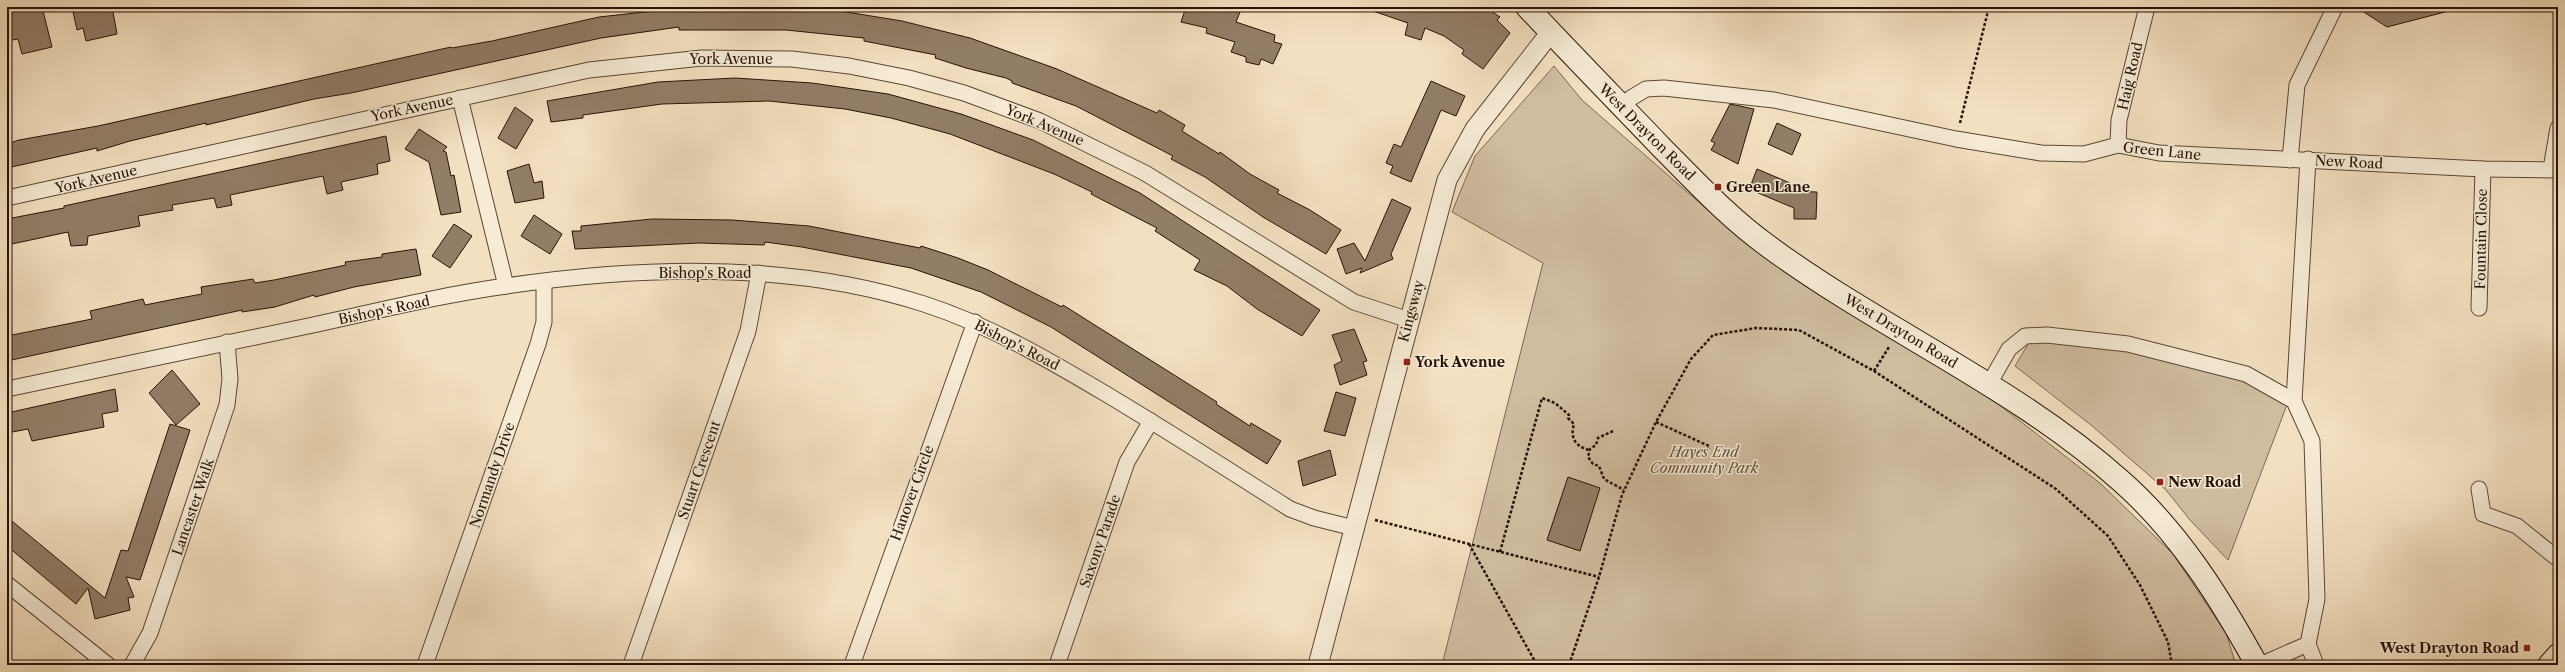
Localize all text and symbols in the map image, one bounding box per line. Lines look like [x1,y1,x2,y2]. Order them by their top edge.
street label: Haig Road [2113,40,2147,112]
street label: York Avenue [688,50,773,68]
street label: West Drayton Road [1594,79,1699,184]
street label: York Avenue [368,90,455,126]
street label: York Avenue [1002,100,1087,150]
street label: Green Lane [2122,138,2202,164]
street label: New Road [2314,151,2384,173]
street label: York Avenue [52,161,139,197]
place label: Green Lane [1726,178,1810,196]
marker: Green Lane [1713,182,1723,192]
street label: Fountain Close [2471,188,2491,290]
street label: Bishop's Road [658,264,752,282]
street label: Kingsway [1394,278,1428,344]
street label: West Drayton Road [1840,289,1961,372]
street label: Bishop's Road [337,291,432,328]
street label: Bishop's Road [971,316,1063,374]
place label: York Avenue [1414,353,1505,371]
marker: York Avenue [1402,357,1412,367]
street label: Stuart Crescent [674,418,724,522]
street label: Normandy Drive [465,420,519,530]
street label: Hanover Circle [886,442,938,543]
park label: Hayes End Community Park [1650,443,1759,477]
street label: Lancaster Walk [168,455,218,558]
place label: New Road [2168,473,2242,491]
marker: New Road [2155,477,2165,487]
street label: Saxony Parade [1076,492,1124,590]
place label: West Drayton Road [2379,639,2520,657]
marker: West Drayton Road [2522,643,2532,653]

